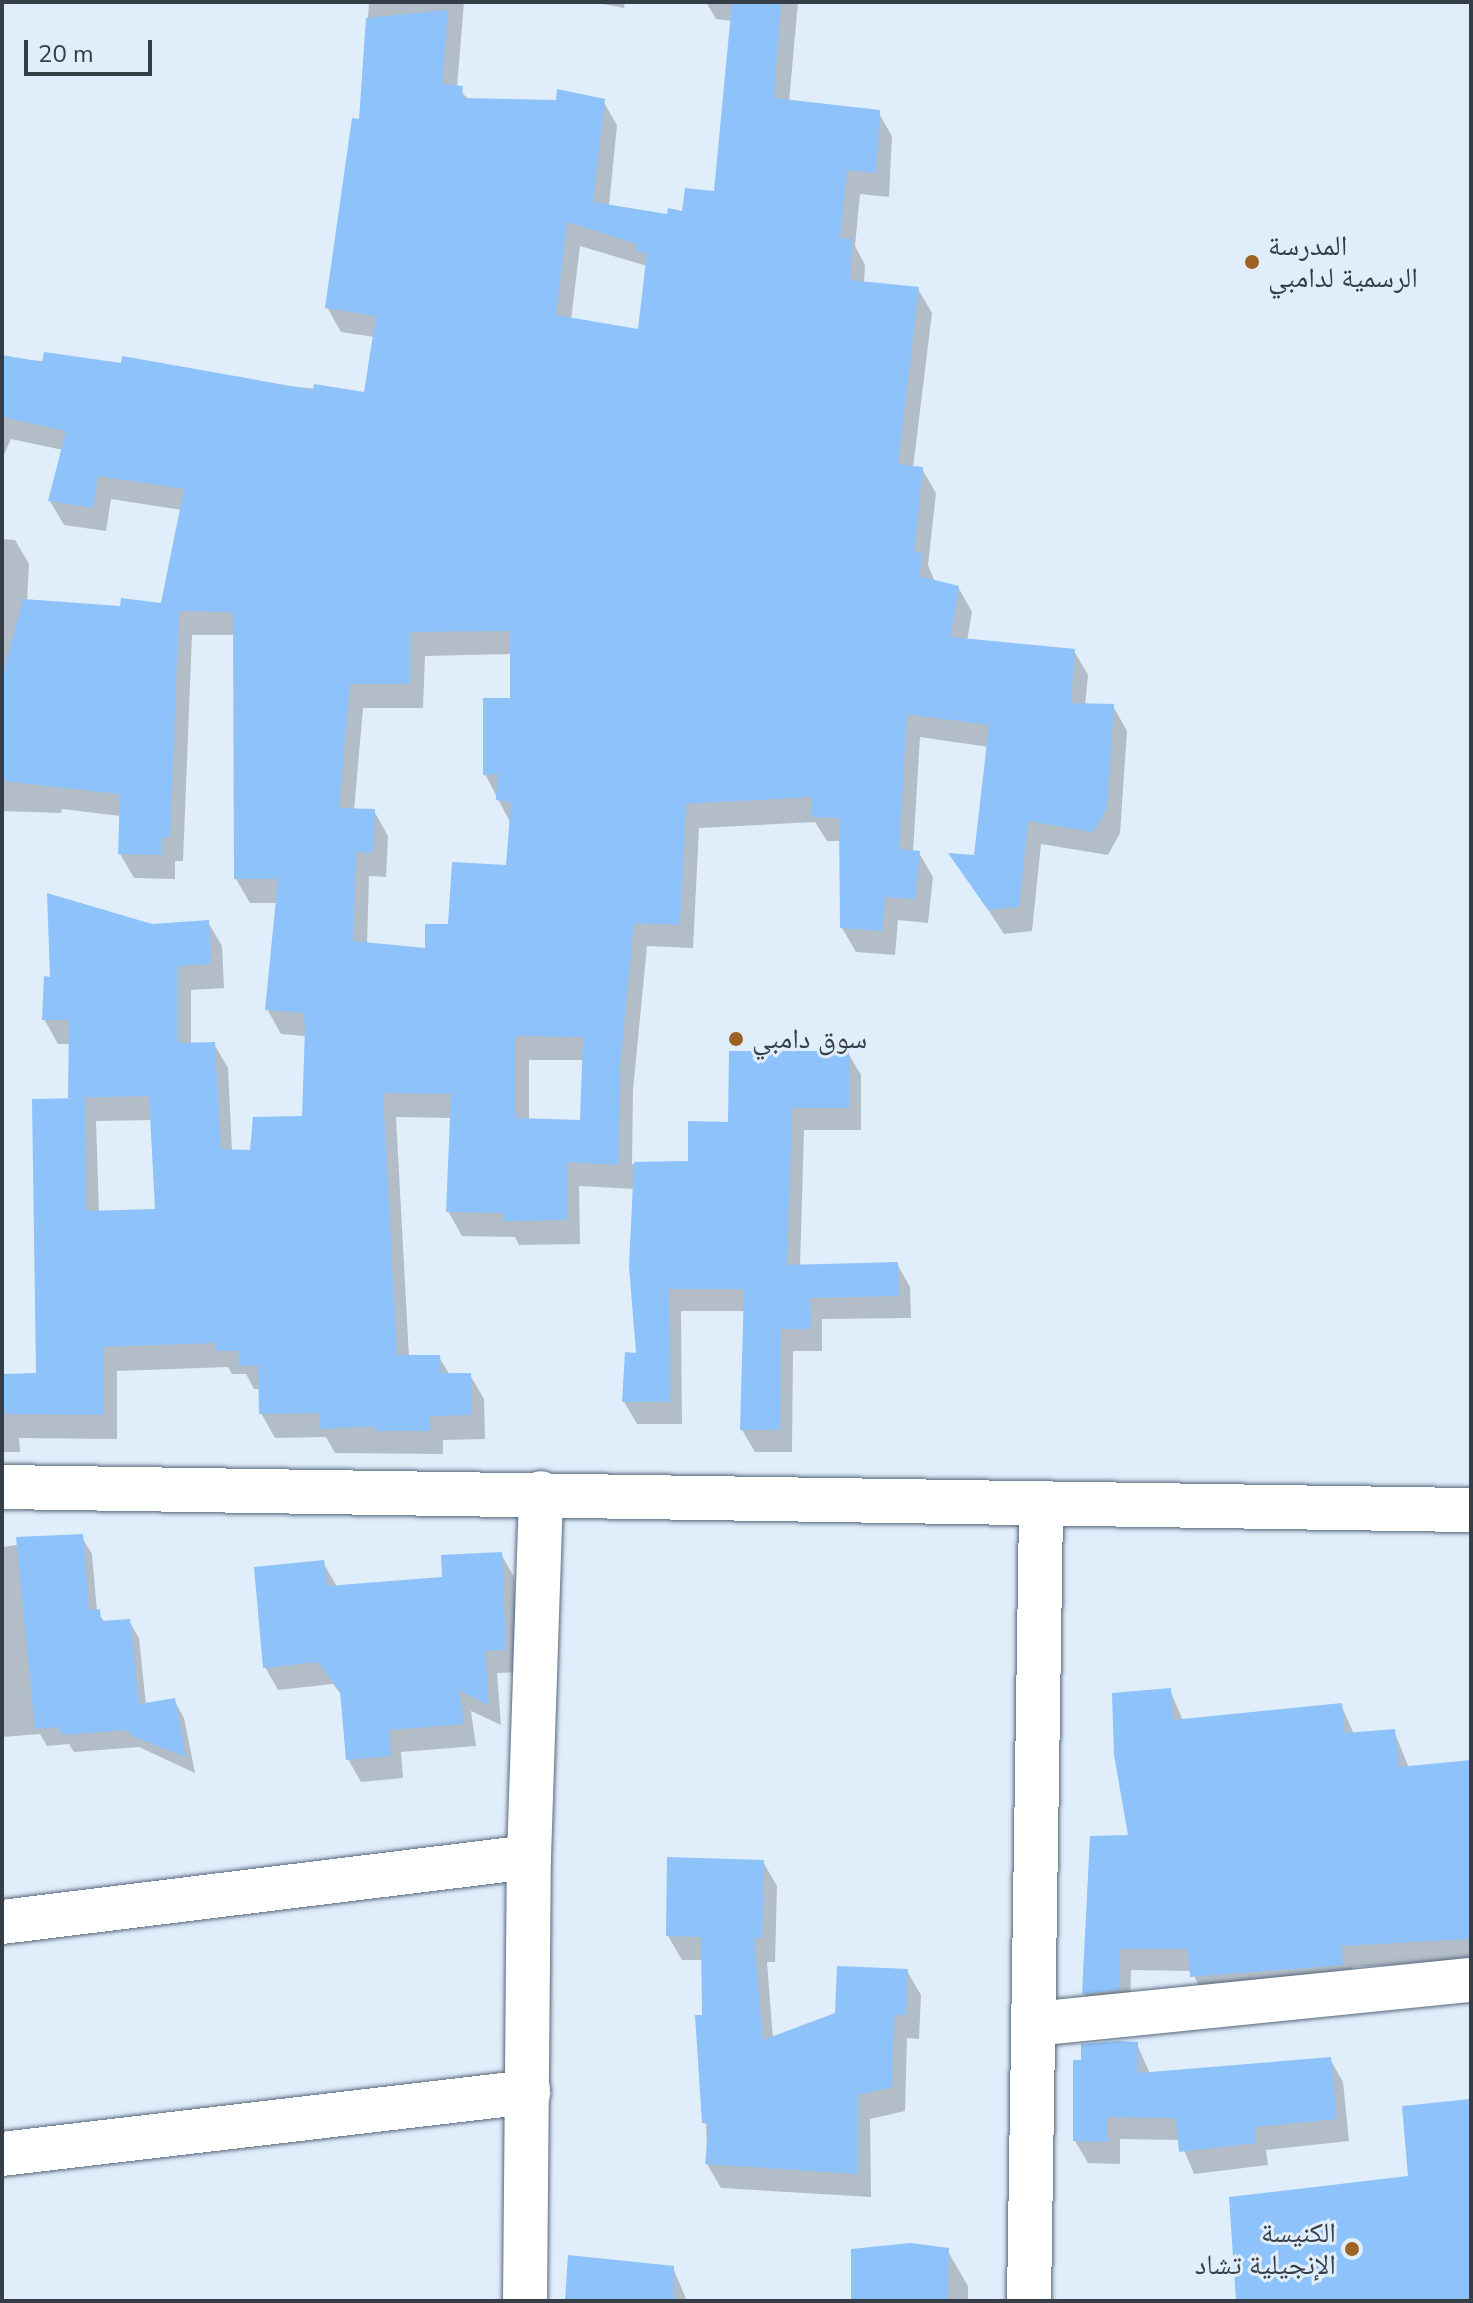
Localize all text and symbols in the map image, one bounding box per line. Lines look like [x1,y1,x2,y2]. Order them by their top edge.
scale bar [28,24,156,74]
text: 20 m [38,38,94,70]
place label: المدرسة الرسمية لدامبي [1268,229,1418,295]
marker: المدرسة الرسمية لدامبي [1243,253,1261,271]
place label: سوق دامبي [752,1022,867,1056]
marker: سوق دامبي [727,1030,745,1048]
place label: الكنيسة الإنجيلية تشاد [1195,2216,1336,2282]
marker: الكنيسة الإنجيلية تشاد [1343,2240,1361,2258]

